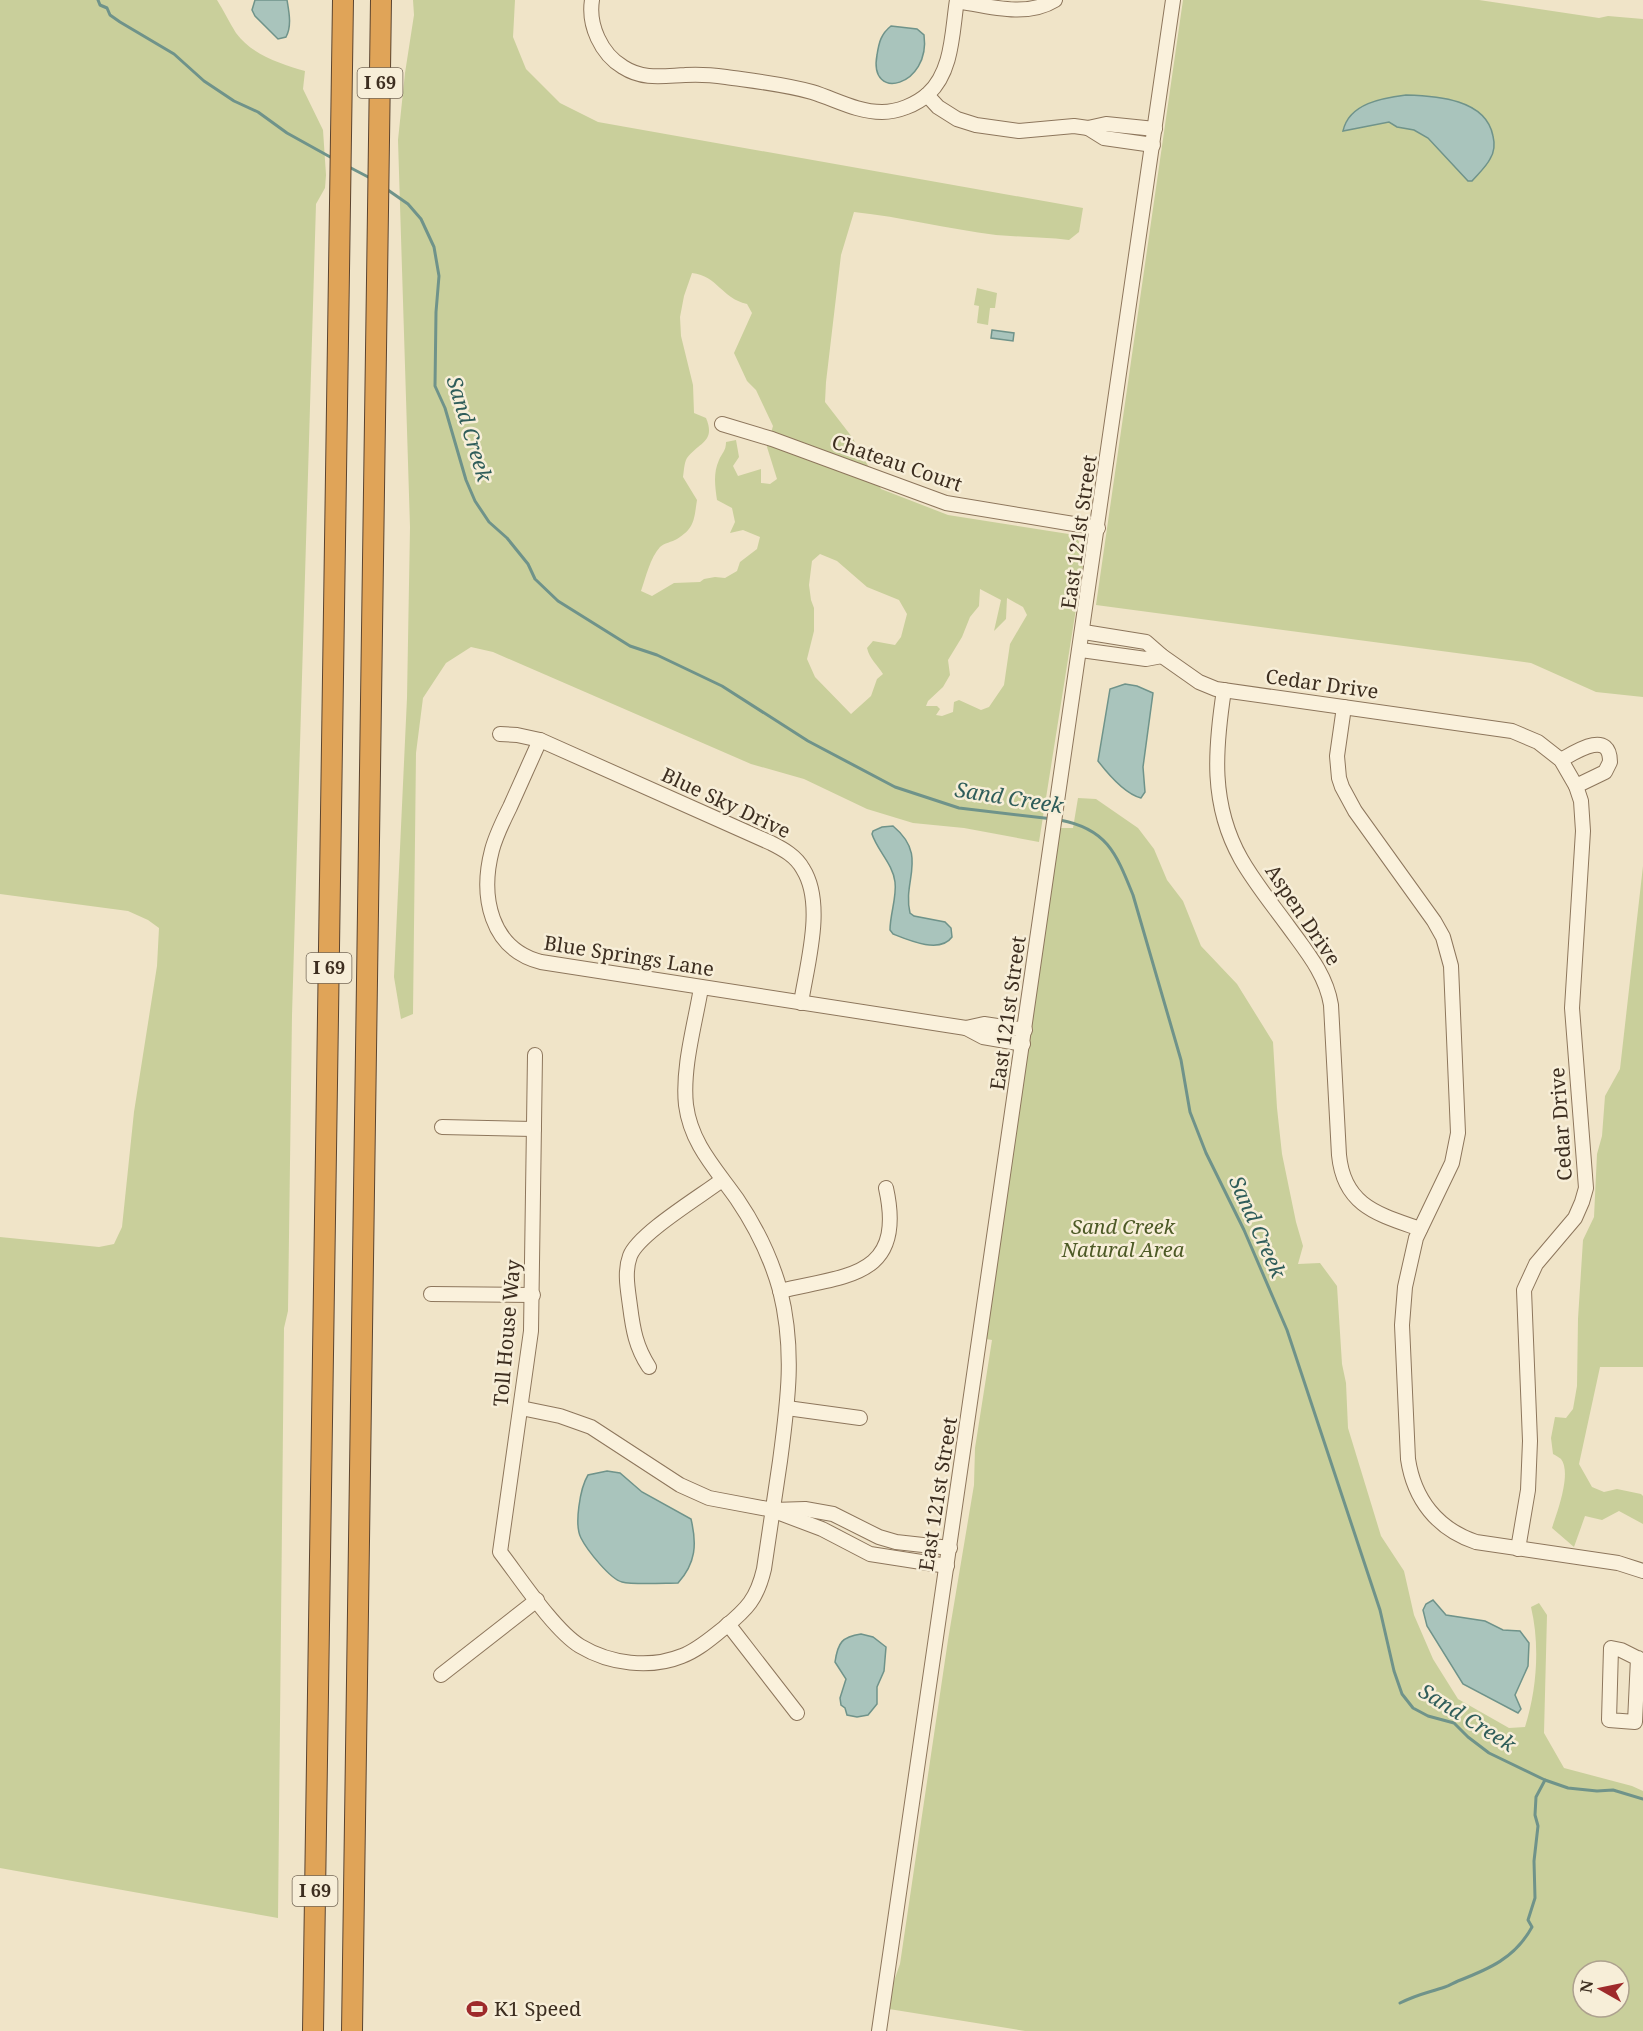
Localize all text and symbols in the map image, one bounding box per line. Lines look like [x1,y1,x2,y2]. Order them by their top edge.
road number: I 69 [358,68,403,98]
water label: Sand Creek [441,372,500,486]
street label: Chateau Court [828,428,966,497]
street label: East 121st Street [1054,453,1103,611]
street label: Cedar Drive [1264,662,1380,705]
street label: Blue Sky Drive [657,761,795,844]
water label: Sand Creek [953,775,1066,820]
street label: Aspen Drive [1260,859,1347,971]
street label: Blue Springs Lane [542,929,716,982]
street label: East 121st Street [983,934,1032,1092]
road number: I 69 [306,953,352,983]
street label: Cedar Drive [1543,1066,1578,1182]
water label: Sand Creek [1223,1171,1293,1283]
park label: Sand Creek Natural Area [1061,1213,1185,1263]
street label: Toll House Way [487,1258,526,1407]
street label: East 121st Street [912,1415,963,1573]
water label: Sand Creek [1414,1676,1522,1758]
road number: I 69 [292,1876,338,1906]
north arrow [1571,1959,1631,2019]
text: N [1574,1978,1598,1995]
place label: K1 Speed [494,1995,581,2022]
sports icon: K1 Speed [465,1997,489,2021]

